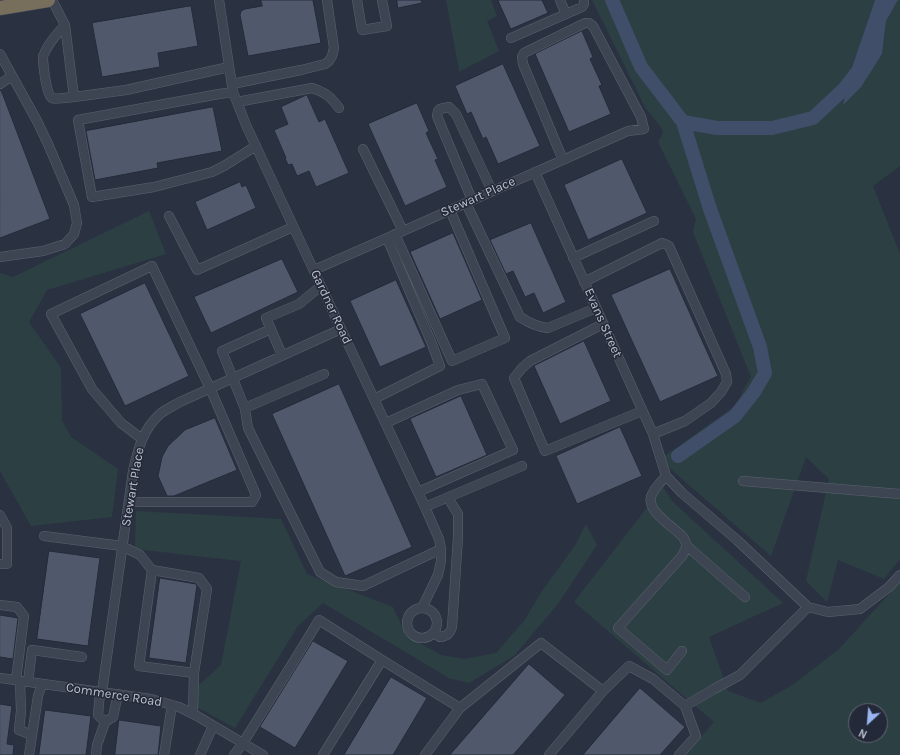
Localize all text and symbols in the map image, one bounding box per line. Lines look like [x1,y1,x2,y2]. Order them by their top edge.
street label: Stewart Place [438,174,518,220]
street label: Gardner Road [307,267,355,347]
street label: Evans Street [581,286,625,360]
street label: Stewart Place [118,446,148,528]
street label: Commerce Road [65,680,163,710]
north arrow [848,703,888,743]
text: N [857,726,869,741]

